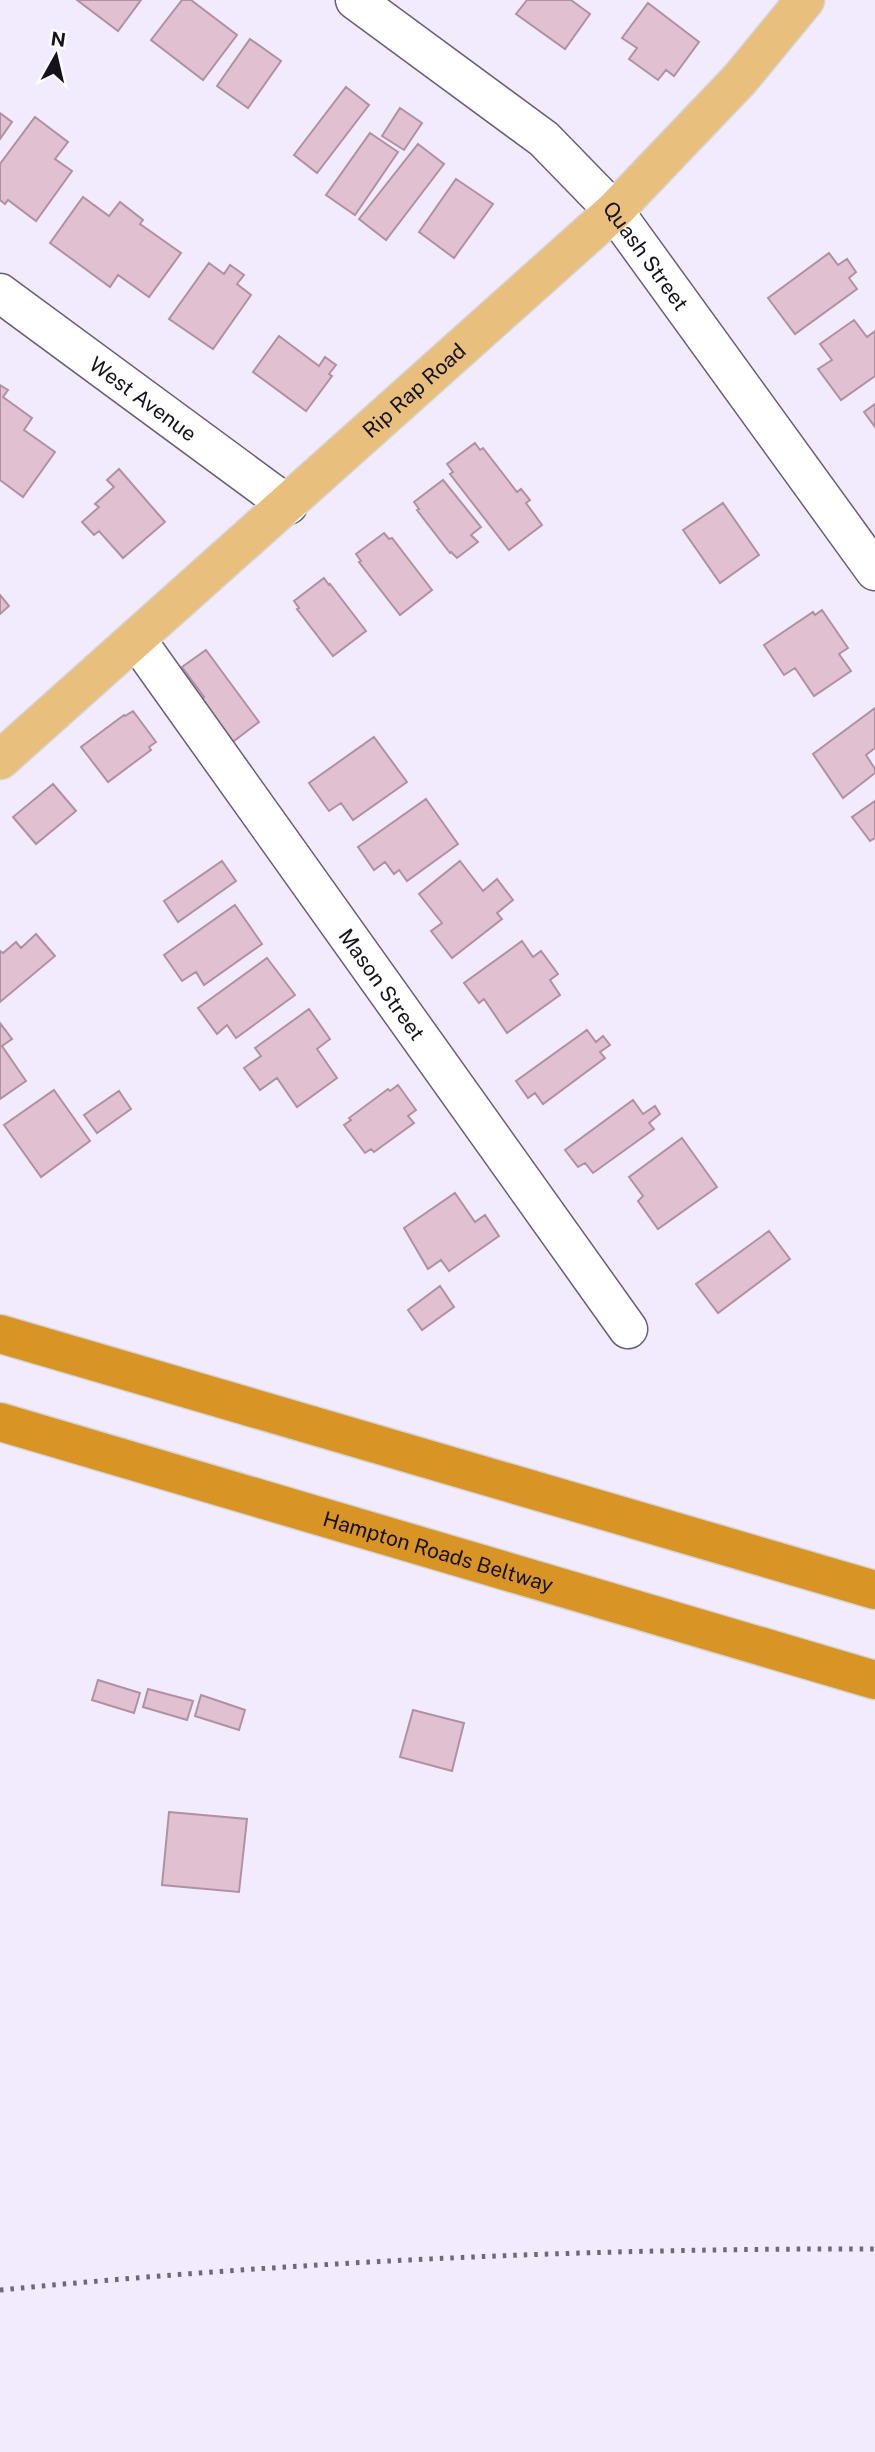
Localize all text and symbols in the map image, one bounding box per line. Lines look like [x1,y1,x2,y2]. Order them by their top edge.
north arrow [21,21,91,91]
text: N [49,27,67,51]
street label: Quash Street [599,196,694,315]
street label: Rip Rap Road [357,337,470,443]
street label: West Avenue [85,351,202,446]
street label: Mason Street [334,924,430,1045]
street label: Hampton Roads Beltway [320,1505,556,1597]

